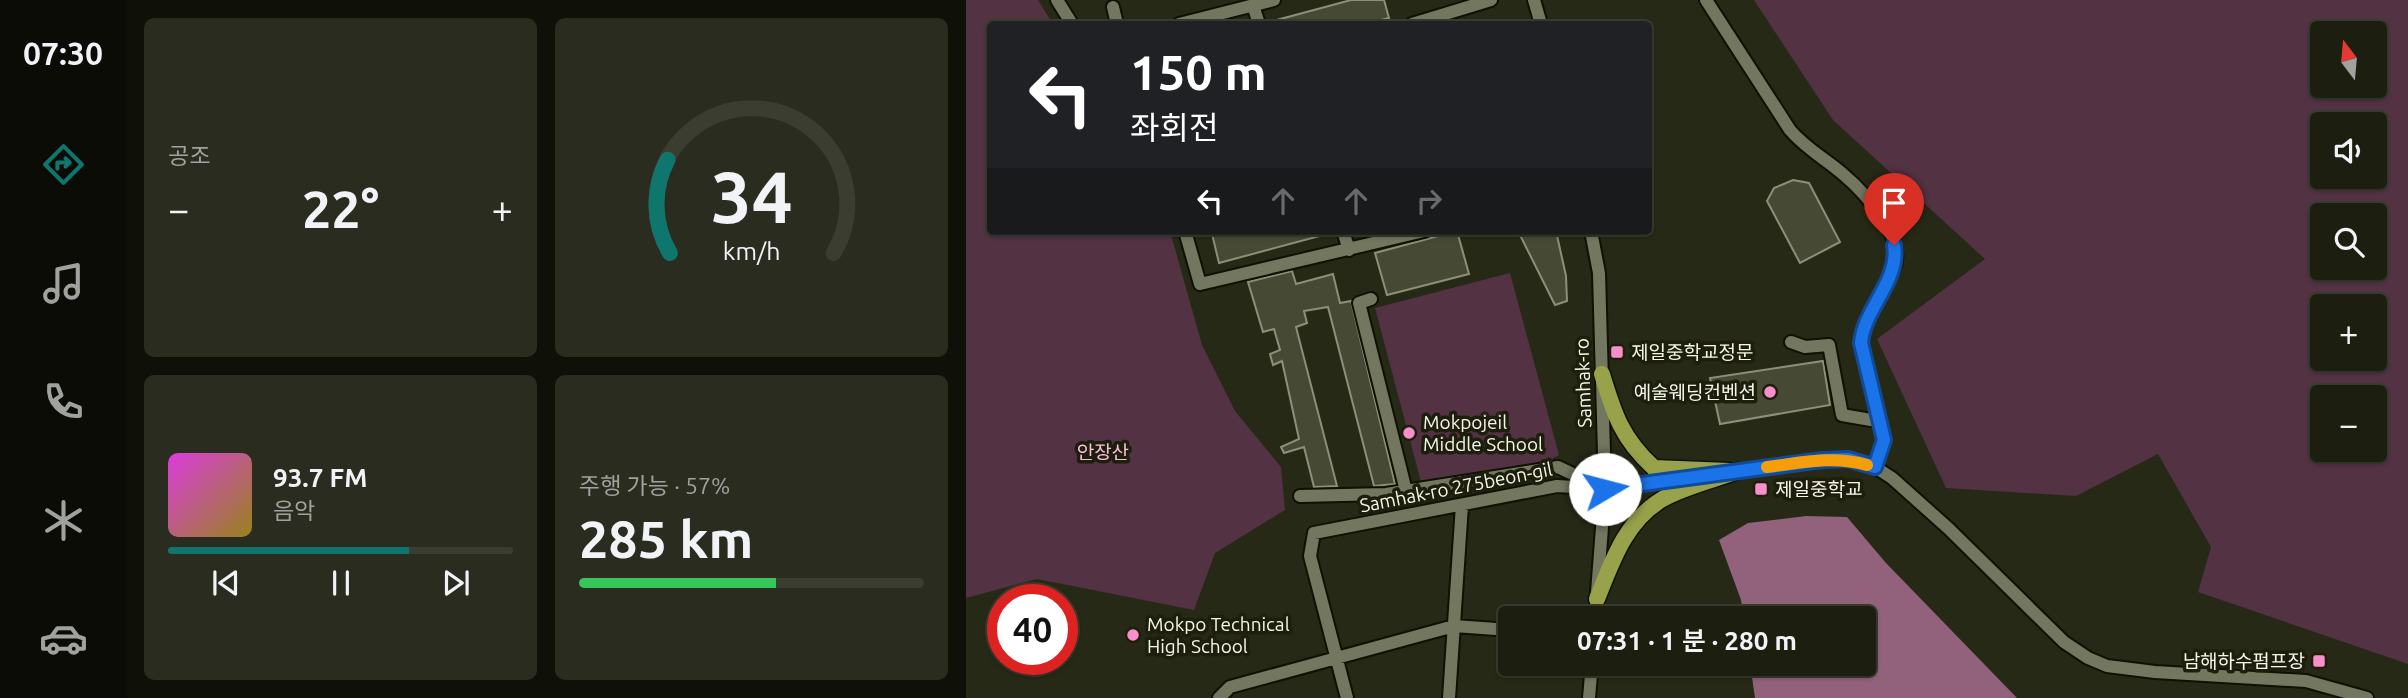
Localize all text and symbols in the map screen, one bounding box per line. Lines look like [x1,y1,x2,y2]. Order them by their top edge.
north arrow [2310,21,2387,98]
map controls [2310,21,2387,462]
text: 07:30 [23,35,103,71]
text: 150 m [1130,44,1267,99]
icon: left [1015,49,1106,140]
text: 좌회전 [1130,109,1218,145]
button: sound [2310,112,2387,189]
icon: directions [39,140,88,189]
text: 공조 [168,143,210,168]
text: 34 [710,156,793,238]
pin [1864,173,1924,245]
text: 22° [302,180,379,238]
icon: left [1191,182,1229,220]
icon: ahead [1264,182,1302,220]
icon: ahead [1337,182,1375,220]
icon: right [1410,182,1448,220]
icon: arrive [1875,184,1913,222]
text: − [168,188,189,230]
text: + [492,188,513,230]
button: search [2310,203,2387,280]
text: km/h [723,237,780,265]
icon: music [39,259,88,308]
button: + [2310,294,2387,371]
street label: Samhak-ro [1570,338,1596,428]
place label: 제일중학교정문 [1631,341,1753,363]
marker: 제일중학교정문 [1609,344,1625,360]
icon: phone [39,377,88,426]
place label: 예술웨딩컨벤션 [1634,381,1756,403]
marker: 예술웨딩컨벤션 [1762,384,1778,400]
button: − [2310,385,2387,462]
place label: Mokpojeil Middle School [1423,411,1543,455]
marker: Mokpojeil Middle School [1401,425,1417,441]
park label: 안장산 [1077,441,1129,463]
position arrow [1568,452,1642,526]
street label: Samhak-ro 275beon-gil [1358,458,1554,516]
text: 93.7 FM [273,463,367,492]
text: 주행 가능 · 57% [579,473,730,498]
place label: 제일중학교 [1775,478,1862,500]
marker: 제일중학교 [1753,481,1769,497]
icon: climate [39,496,88,545]
text: 음악 [273,498,315,523]
text: 285 km [579,510,753,568]
icon: previous [207,564,245,602]
icon: pause [322,564,360,602]
icon: next [437,564,475,602]
speed limit sign: 40 [987,584,1078,675]
place label: Mokpo Technical High School [1147,613,1290,657]
icon: car [39,614,88,663]
text: 07:31 · 1 분 · 280 m [1577,626,1797,655]
marker: Mokpo Technical High School [1125,627,1141,643]
place label: 남해하수펌프장 [2183,650,2305,672]
marker: 남해하수펌프장 [2311,653,2327,669]

